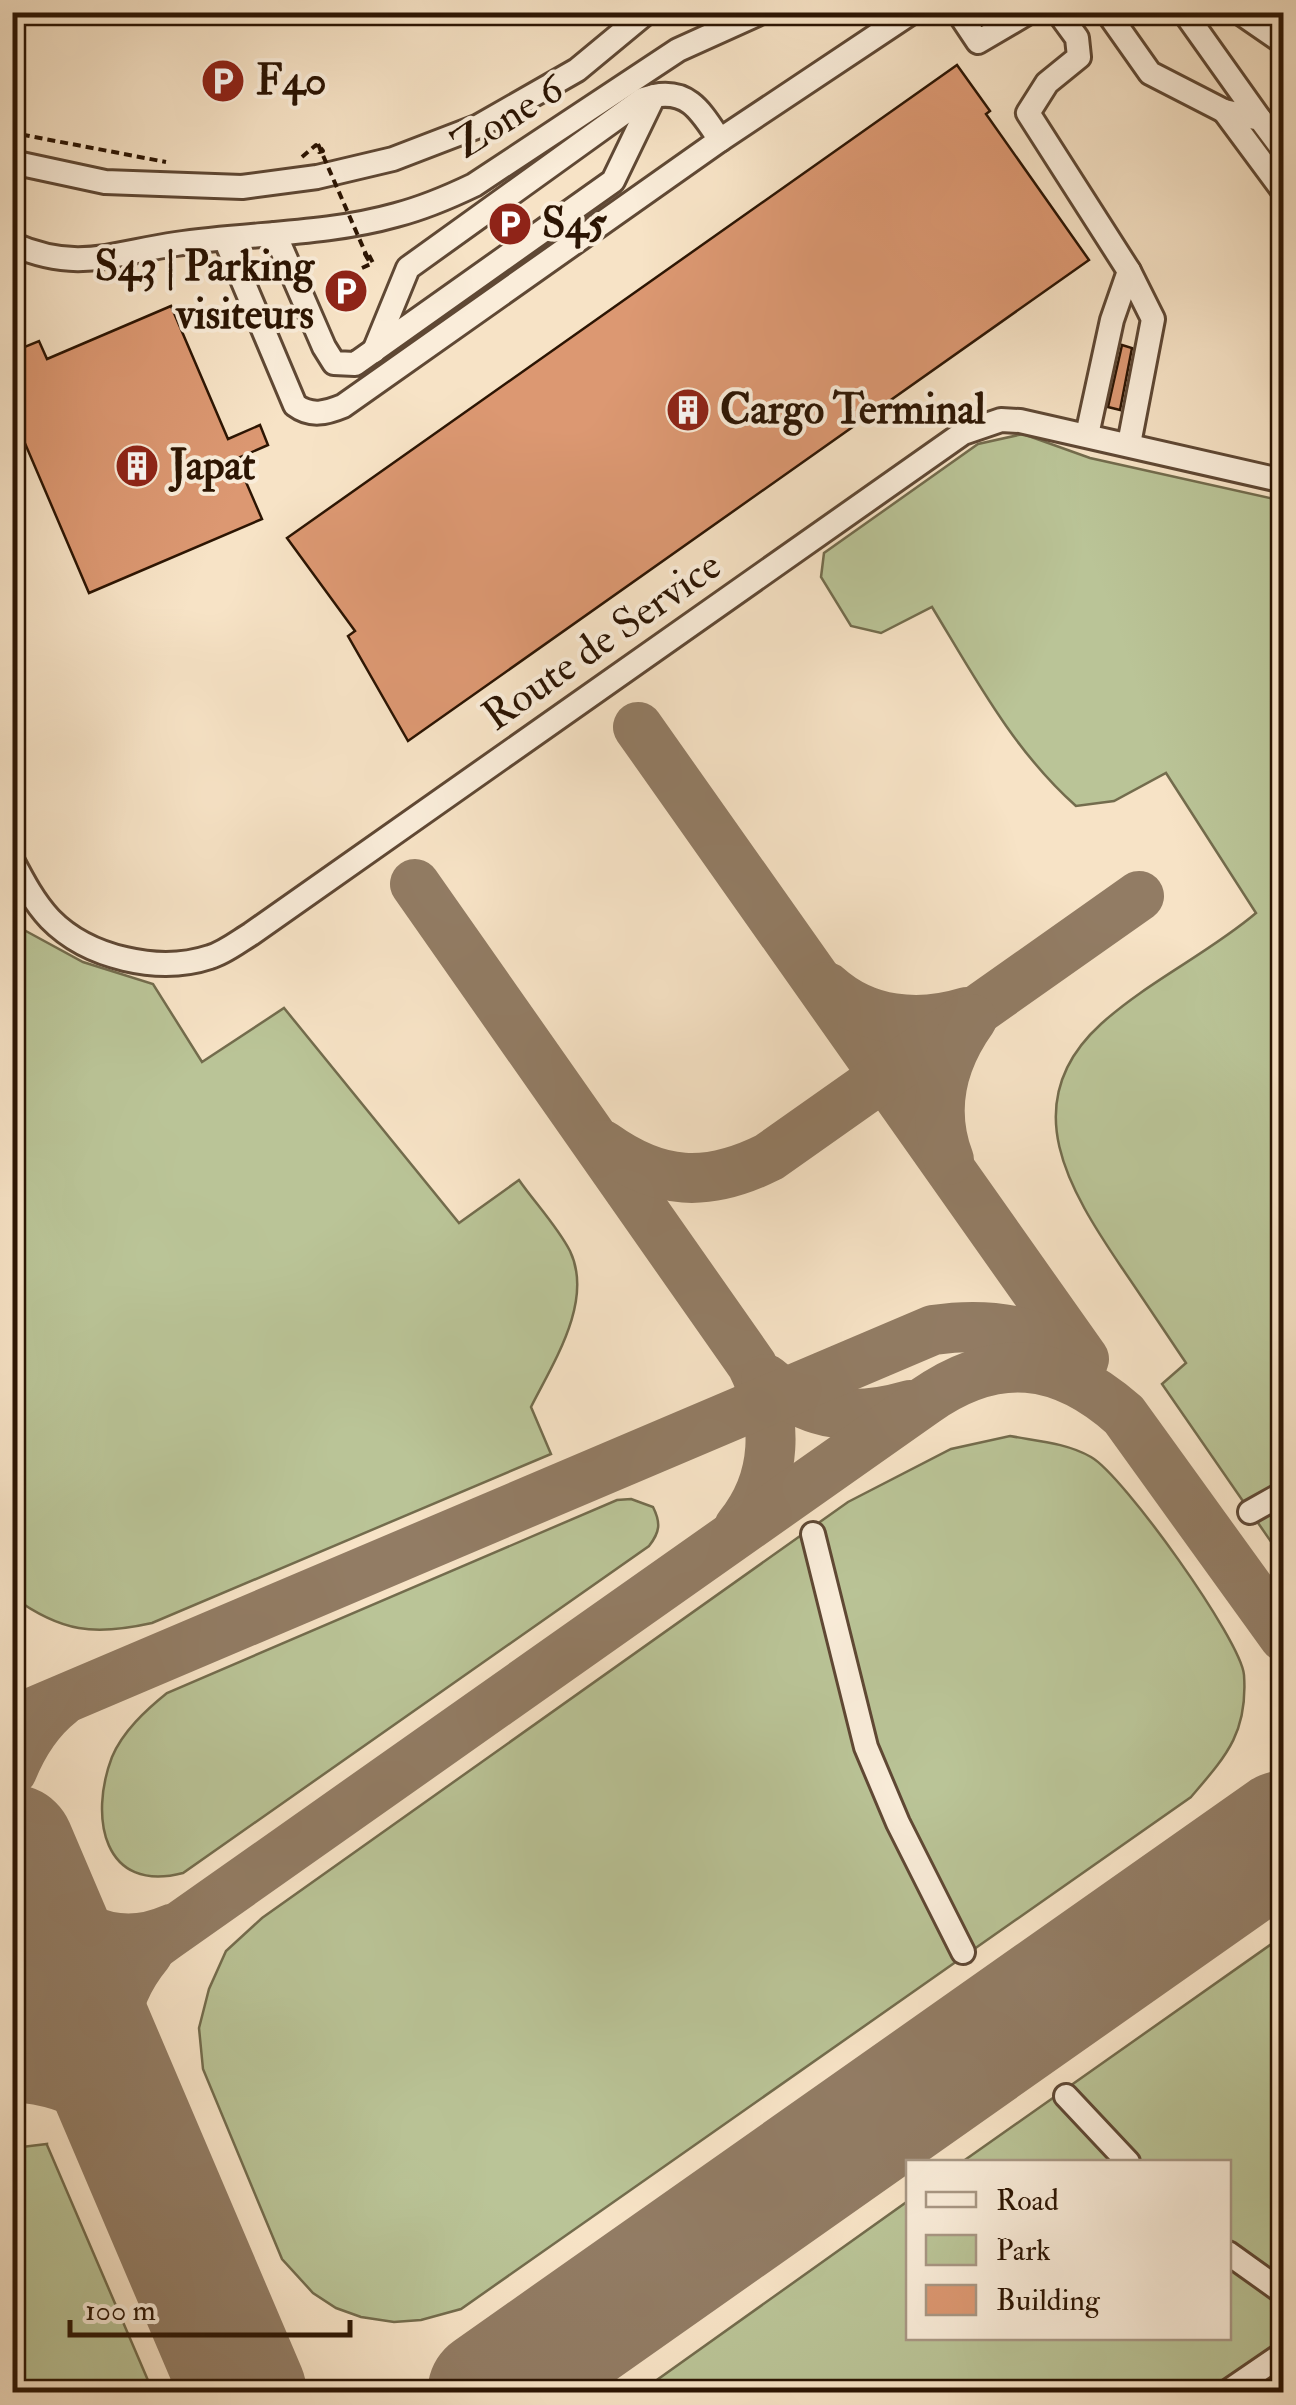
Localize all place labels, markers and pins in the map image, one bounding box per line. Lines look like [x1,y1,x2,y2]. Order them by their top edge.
place label: F40 [256,55,327,107]
parking icon: F40 [200,58,246,104]
place label: S45 [542,198,607,250]
parking icon: S45 [487,201,533,247]
place label: S43 | Parking visiteurs [95,241,315,341]
parking icon: S43 | Parking visiteurs [323,268,369,314]
place label: Cargo Terminal [720,384,986,436]
building icon: Cargo Terminal [665,387,711,433]
place label: Japat [168,440,256,492]
building icon: Japat [114,443,160,489]

